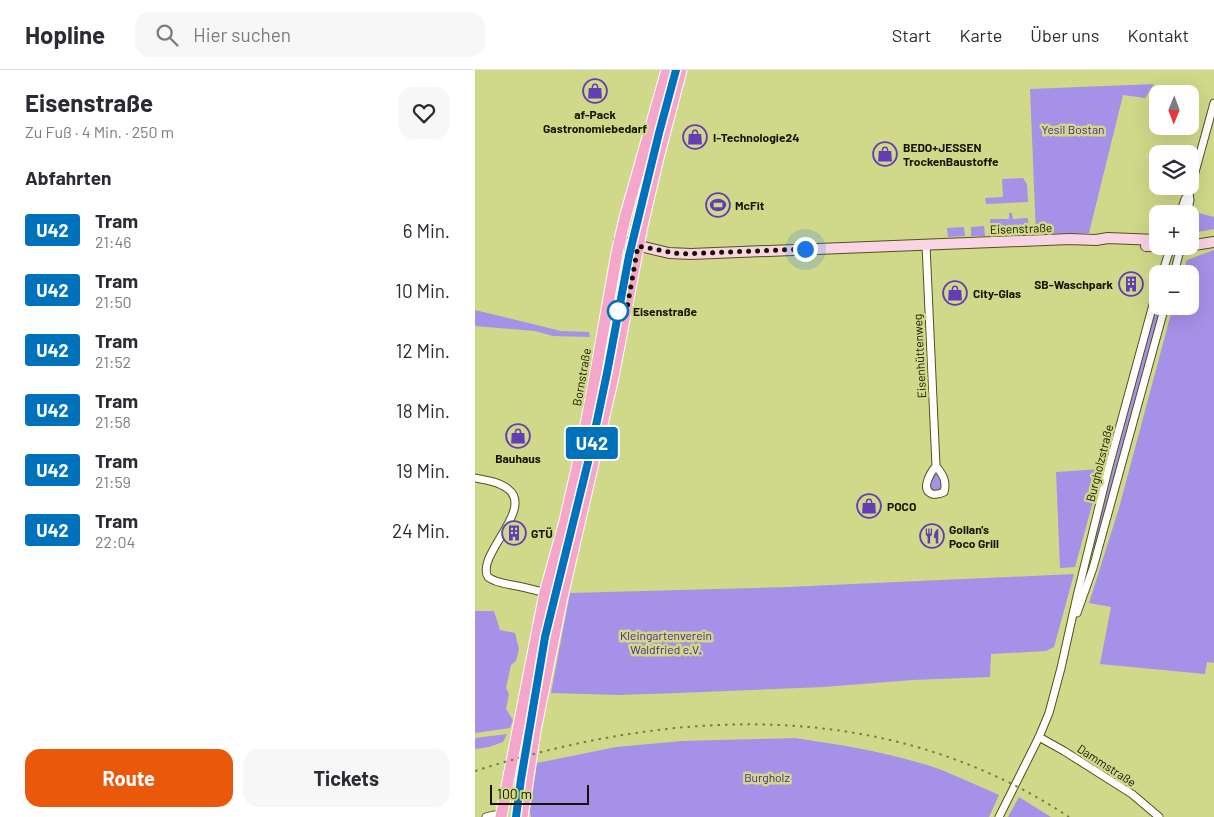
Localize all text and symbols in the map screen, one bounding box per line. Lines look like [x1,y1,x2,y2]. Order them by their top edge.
search box [135,12,485,57]
text: Hopline [25,20,105,49]
icon: search [153,21,181,49]
text: Hier suchen [193,23,291,46]
text: Start [892,24,931,46]
text: Karte [959,24,1002,46]
text: Über uns [1030,24,1099,46]
text: Kontakt [1127,24,1189,46]
shop icon: af-Pack Gastronomiebedarf [582,78,608,104]
north arrow [1149,85,1199,135]
map controls [1149,85,1199,315]
button: heart [398,87,450,139]
text: Eisenstraße [25,88,153,117]
place label: af-Pack Gastronomiebedarf [543,107,647,135]
text: Zu Fuß · 4 Min. · 250 m [25,122,174,141]
park label: Yesil Bostan [1041,122,1105,136]
shop icon: I-Technologie24 [682,124,708,150]
place label: I-Technologie24 [713,130,799,144]
place label: BEDO+JESSEN TrockenBaustoffe [903,140,999,168]
shop icon: BEDO+JESSEN TrockenBaustoffe [872,141,898,167]
button: layers [1149,145,1199,195]
text: Abfahrten [25,166,111,189]
sports icon: McFit [705,192,731,218]
place label: McFit [735,198,765,212]
button: + [1149,205,1199,255]
text: Tram [95,209,138,232]
text: U42 [36,219,69,241]
text: 6 Min. [403,219,450,242]
street label: Eisenstraße [989,220,1053,236]
text: 21:46 [95,232,131,251]
your location [793,237,818,262]
button: − [1149,265,1199,315]
text: Tram [95,269,138,292]
building icon: SB-Waschpark [1118,271,1144,297]
place label: SB-Waschpark [1034,277,1114,291]
text: U42 [36,279,69,301]
text: 10 Min. [395,279,450,302]
shop icon: City-Glas [942,280,968,306]
place label: City-Glas [973,286,1021,300]
text: 21:50 [95,292,132,311]
marker: Eisenstraße [607,300,629,322]
place label: Eisenstraße [633,304,698,318]
street label: Eisenhüttenweg [910,313,928,399]
text: Tram [95,329,138,352]
text: U42 [36,339,69,361]
text: 12 Min. [396,339,450,362]
street label: Bornstraße [569,347,593,407]
text: 21:52 [95,352,131,371]
text: Tram [95,389,138,412]
text: U42 [36,399,69,421]
text: 18 Min. [396,399,450,422]
text: 21:58 [95,412,131,431]
shop icon: Bauhaus [505,423,531,449]
street label: Burgholzstraße [1083,423,1115,503]
line badge: U42 [563,427,621,459]
text: U42 [576,432,608,454]
text: Tram [95,449,138,472]
place label: Bauhaus [495,451,541,465]
text: U42 [36,459,69,481]
text: 19 Min. [396,459,450,482]
text: 21:59 [95,472,131,491]
shop icon: POCO [856,493,882,519]
place label: POCO [887,499,916,513]
text: Tram [95,509,138,532]
text: U42 [36,519,69,541]
text: 24 Min. [392,519,450,542]
building icon: GTÜ [501,520,527,546]
place label: Gollan's Poco Grill [949,522,999,550]
restaurant icon: Gollan's Poco Grill [919,523,945,549]
place label: GTÜ [531,526,553,540]
text: 22:04 [95,532,135,551]
park label: Kleingartenverein Waldfried e.V. [620,628,712,656]
street label: Dammstraße [1075,741,1139,789]
button: Route [25,749,233,807]
button: Tickets [243,749,450,807]
park label: Burgholz [744,770,790,784]
scale bar [490,782,589,805]
text: 100 m [497,785,532,802]

